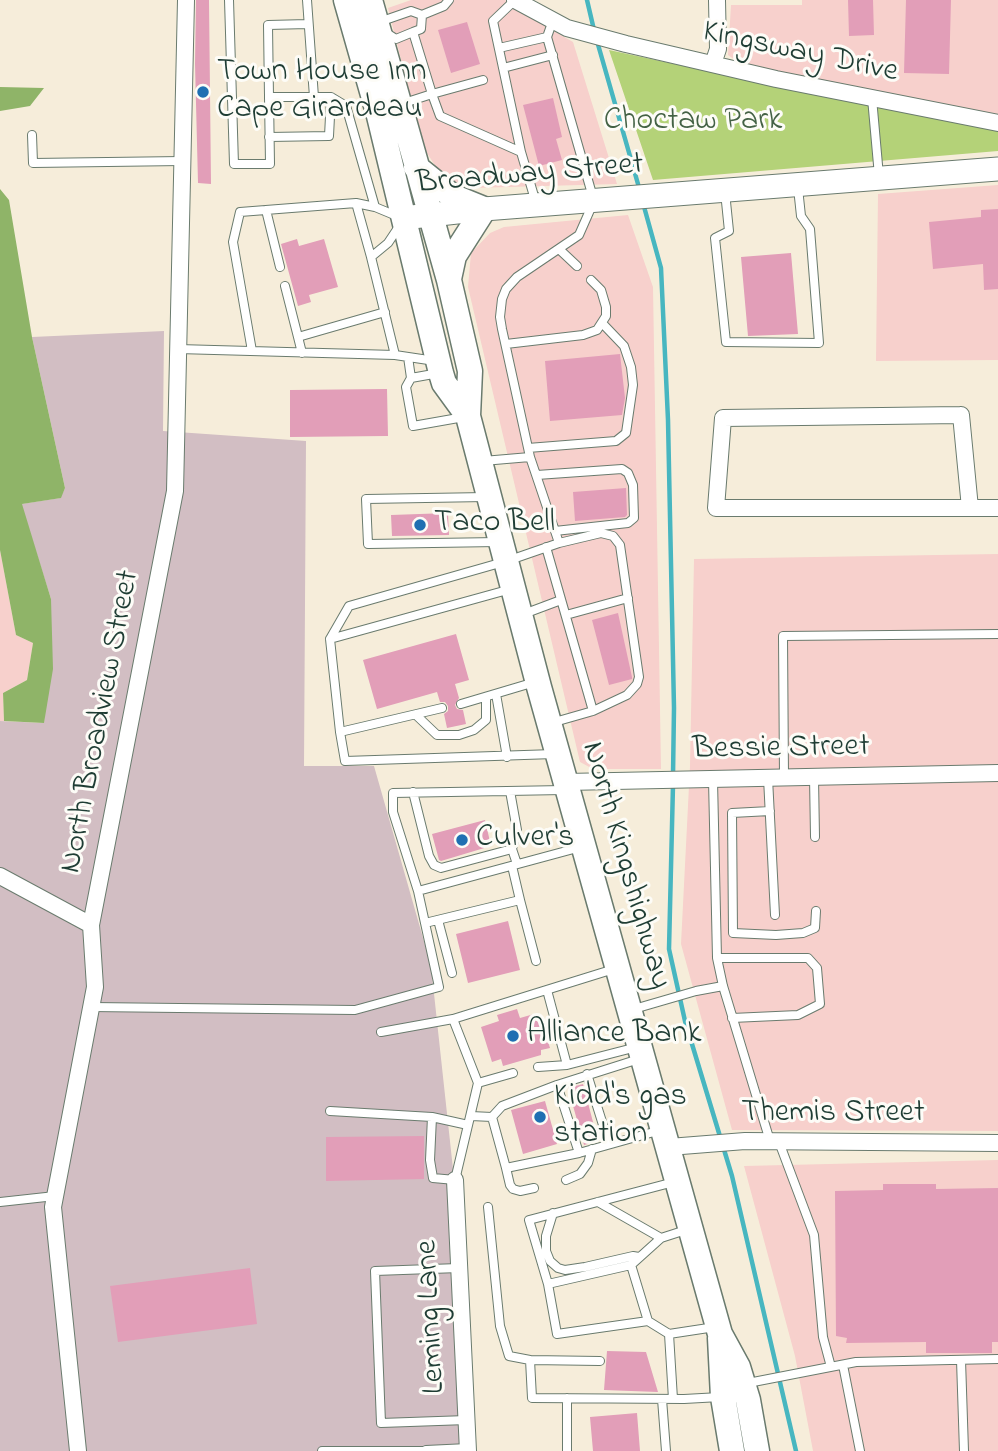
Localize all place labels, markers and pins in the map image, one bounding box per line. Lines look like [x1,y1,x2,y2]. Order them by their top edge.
place label: Town House Inn Cape Girardeau [217,55,427,130]
marker: Town House Inn Cape Girardeau [195,84,211,100]
place label: Taco Bell [434,506,555,544]
marker: Taco Bell [412,517,428,533]
place label: Culver's [476,821,574,859]
marker: Culver's [454,832,470,848]
place label: Alliance Bank [527,1017,701,1055]
marker: Alliance Bank [505,1028,521,1044]
place label: Kidd's gas station [554,1080,687,1155]
marker: Kidd's gas station [532,1109,548,1125]

